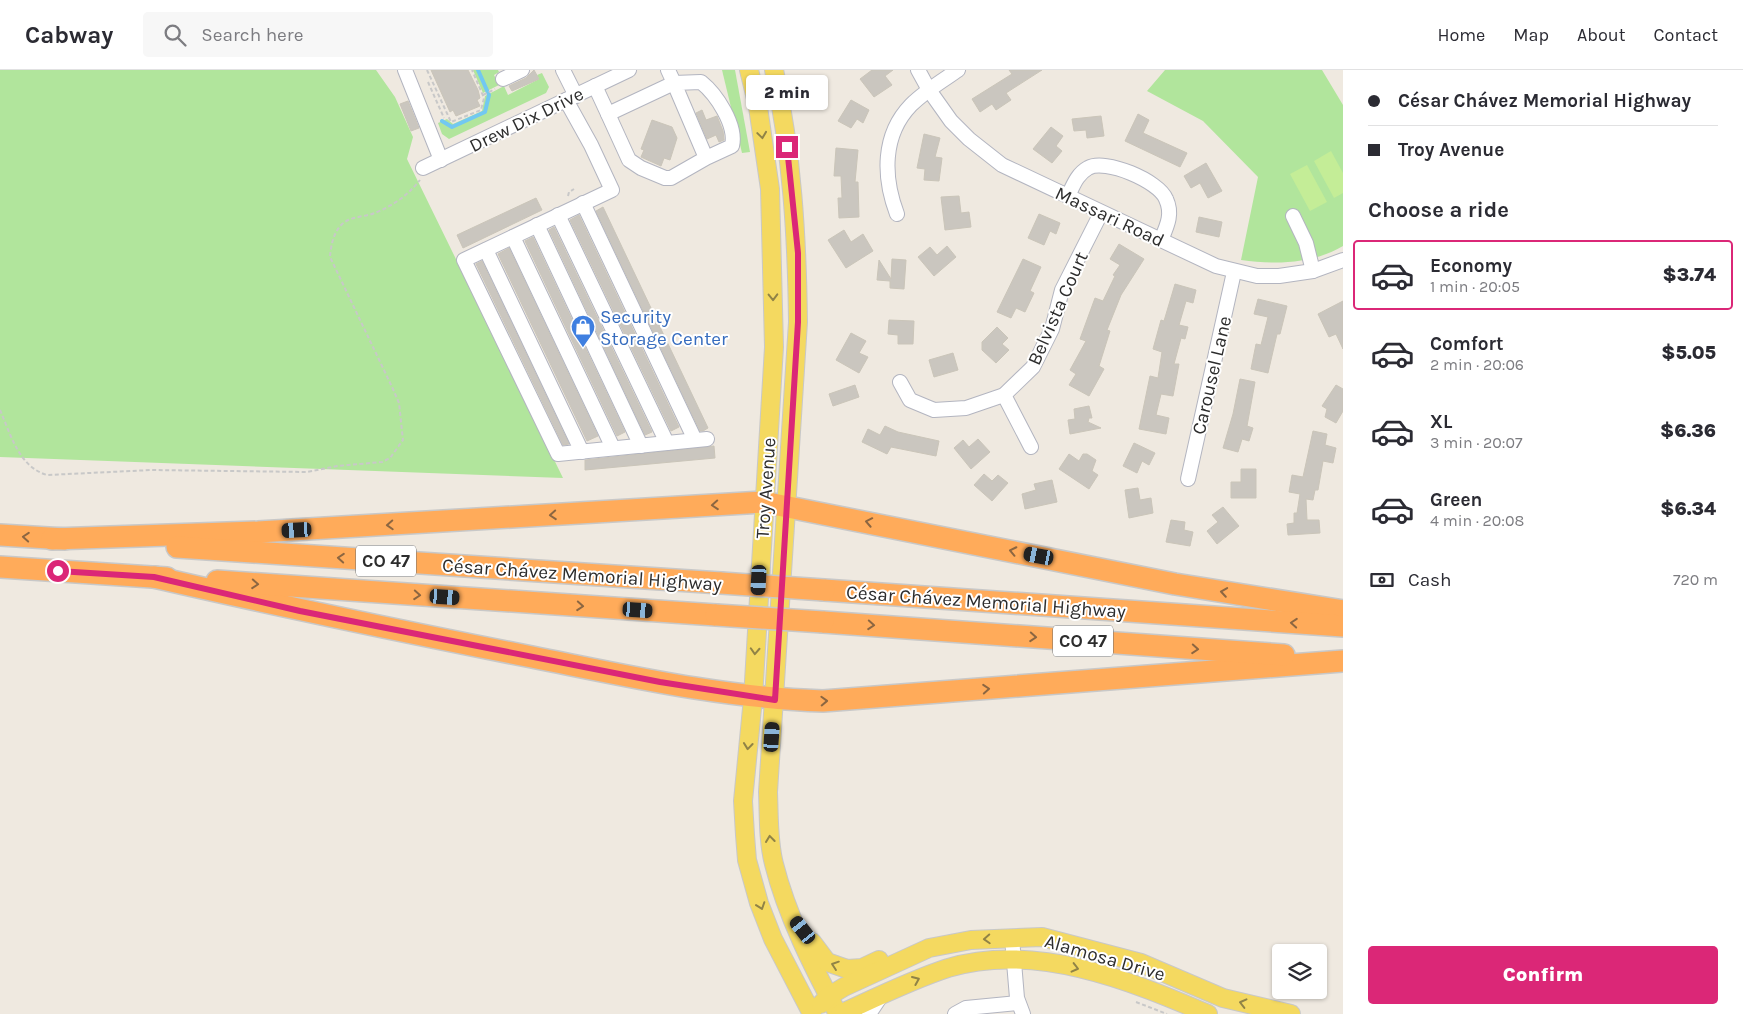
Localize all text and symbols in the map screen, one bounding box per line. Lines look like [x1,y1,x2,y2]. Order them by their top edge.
search box [143,12,493,57]
text: Cabway [25,21,113,49]
icon: search [161,21,189,49]
text: Search here [201,24,304,46]
text: Home [1437,24,1485,46]
text: Map [1513,24,1549,46]
text: About [1577,24,1626,46]
text: Contact [1654,24,1718,46]
callout: 2 min [746,75,828,110]
street label: Drew Dix Drive [466,83,587,157]
text: 2 min [764,83,810,102]
text: César Chávez Memorial Highway [1398,90,1691,112]
one-way arrow [756,131,766,139]
route end [776,136,798,158]
text: Troy Avenue [1398,139,1504,161]
street label: Massari Road [1052,182,1168,252]
text: Choose a ride [1368,197,1509,223]
street label: Belvista Court [1023,248,1093,368]
icon: car [1370,253,1415,298]
text: Economy [1430,255,1512,277]
text: $3.74 [1662,264,1716,286]
text: 1 min · 20:05 [1430,277,1520,296]
one-way arrow [768,294,778,301]
place label: Security Storage Center [600,306,728,350]
shop icon: Security Storage Center [570,314,596,348]
street label: Carousel Lane [1188,314,1236,437]
icon: car [1370,331,1415,376]
text: Comfort [1430,333,1504,355]
text: $5.05 [1661,342,1716,364]
text: 2 min · 20:06 [1430,355,1524,374]
icon: car [1370,409,1415,454]
text: XL [1430,411,1452,433]
text: $6.36 [1660,420,1716,442]
text: 3 min · 20:07 [1430,433,1523,452]
street label: Troy Avenue [751,437,781,539]
icon: car [1370,487,1415,532]
text: Green [1430,489,1482,511]
text: $6.34 [1660,498,1716,520]
one-way arrow [710,499,718,510]
one-way arrow [548,509,556,520]
text: 4 min · 20:08 [1430,511,1524,530]
one-way arrow [864,517,873,527]
one-way arrow [386,519,394,530]
car [281,522,312,538]
one-way arrow [22,531,30,542]
road number: CO 47 [356,546,416,576]
one-way arrow [1009,546,1018,557]
car [1022,546,1055,566]
one-way arrow [337,552,345,563]
street label: César Chávez Memorial Highway [441,554,723,596]
route start [47,560,69,582]
car [750,565,767,595]
icon: cash [1368,566,1396,594]
text: Cash [1408,569,1452,591]
text: 720 m [1673,570,1718,589]
one-way arrow [252,578,260,589]
street label: César Chávez Memorial Highway [845,581,1127,623]
car [429,588,460,606]
one-way arrow [1220,588,1228,598]
one-way arrow [414,589,422,600]
one-way arrow [576,600,584,611]
car [622,601,653,619]
one-way arrow [1290,617,1298,628]
one-way arrow [867,620,875,631]
road number: CO 47 [1053,626,1113,656]
one-way arrow [1030,631,1038,642]
one-way arrow [1192,643,1200,654]
one-way arrow [750,647,761,655]
one-way arrow [982,683,990,694]
one-way arrow [820,696,828,706]
car [763,722,780,752]
one-way arrow [743,742,754,750]
one-way arrow [765,835,776,843]
one-way arrow [755,902,765,910]
car [787,914,818,946]
street label: Alamosa Drive [1042,930,1167,986]
one-way arrow [983,934,991,945]
map controls [1272,944,1327,999]
button: layers [1272,944,1327,999]
button: Confirm [1368,946,1718,1004]
one-way arrow [831,960,840,970]
one-way arrow [1070,962,1079,973]
one-way arrow [911,976,920,986]
one-way arrow [1239,998,1248,1009]

